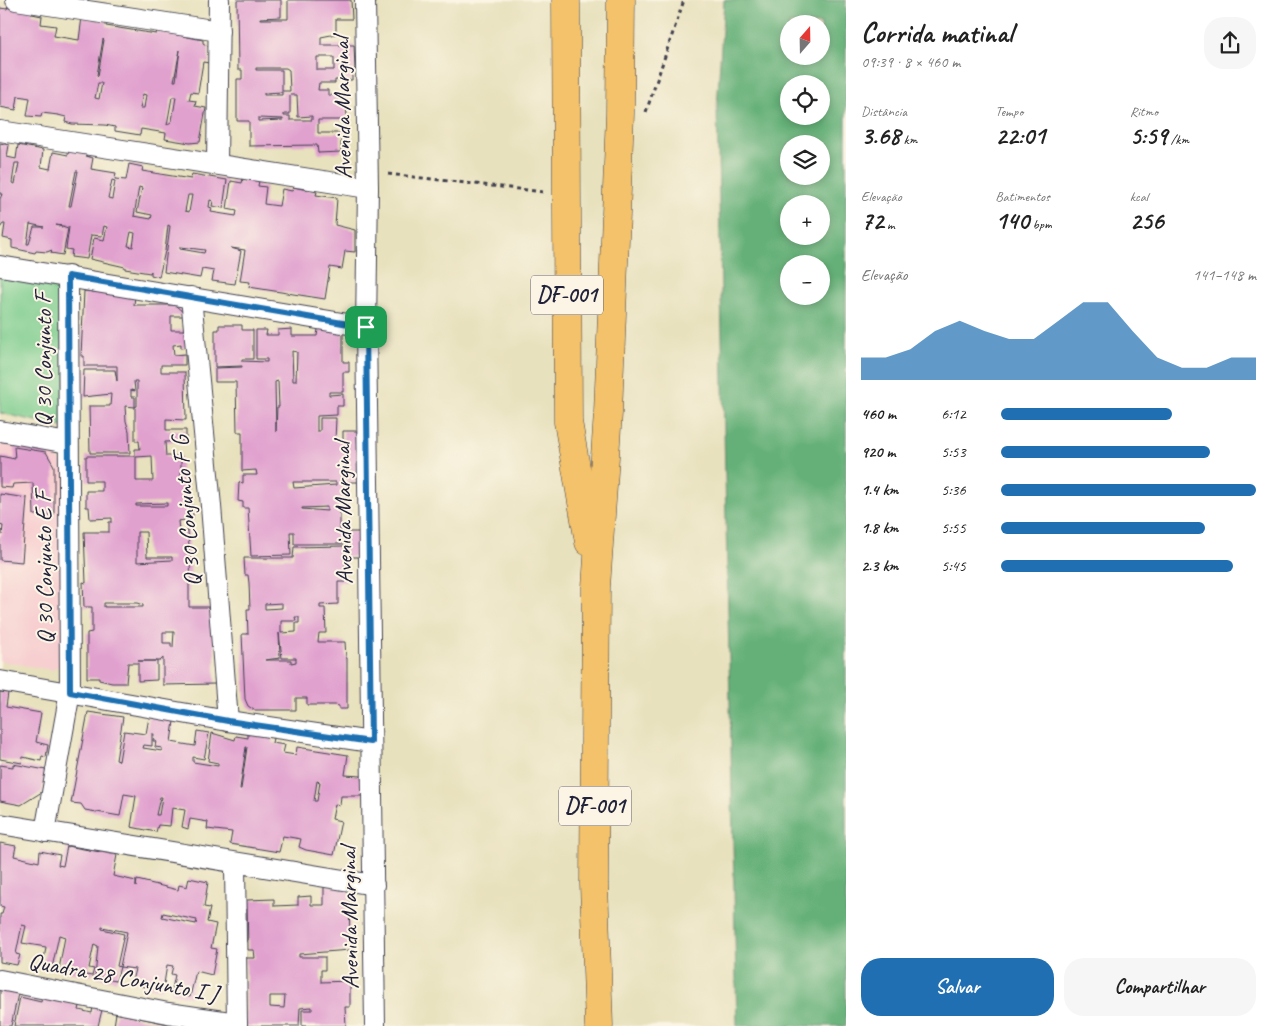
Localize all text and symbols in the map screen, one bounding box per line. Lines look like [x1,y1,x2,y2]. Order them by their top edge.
north arrow [780,15,830,65]
map controls [780,15,830,305]
text: Corrida matinal [861,15,1013,50]
button: share [1204,17,1256,69]
street label: Avenida Marginal [326,33,358,179]
text: 09:39 · 8 × 460 m [861,52,960,72]
button: locate [780,75,830,125]
text: Distância [861,103,907,120]
text: Tempo [995,103,1023,120]
text: Ritmo [1130,103,1158,120]
text: 3.68 [861,120,900,152]
text: 22:01 [995,120,1045,152]
text: 5:59 [1130,120,1167,152]
text: km [900,131,917,148]
text: /km [1167,131,1189,148]
button: layers [780,135,830,185]
text: Elevação [861,188,902,205]
text: Batimentos [995,188,1050,205]
text: kcal [1130,188,1148,205]
button: + [780,195,830,245]
text: 72 [861,205,883,237]
text: 140 [995,205,1029,237]
text: 256 [1130,205,1164,237]
text: m [883,216,895,233]
text: bpm [1029,216,1052,233]
button: − [780,255,830,305]
text: Elevação [861,265,907,285]
text: 141–148 m [1193,265,1256,285]
road number: DF-001 [531,276,603,314]
street label: Q 30 Conjunto F [28,288,58,427]
pin [345,306,387,348]
icon: arrive [352,313,380,341]
text: 460 m [861,404,896,424]
text: 6:12 [941,404,966,424]
street label: Q 30 Conjunto F G [164,432,208,588]
street label: Avenida Marginal [327,438,359,584]
text: 920 m [861,442,895,462]
text: 5:53 [941,442,966,462]
text: 1.4 km [861,480,898,500]
text: 5:36 [941,480,966,500]
street label: Q 30 Conjunto E F [28,487,60,644]
text: 1.8 km [861,518,898,538]
text: 5:55 [941,518,966,538]
text: 2.3 km [861,556,898,576]
text: 5:45 [941,556,966,576]
road number: DF-001 [559,786,631,826]
street label: Avenida Marginal [333,843,365,989]
street label: Quadra 28 Conjunto I J [26,946,224,1009]
button: Salvar [861,958,1054,1016]
button: Compartilhar [1064,958,1256,1016]

